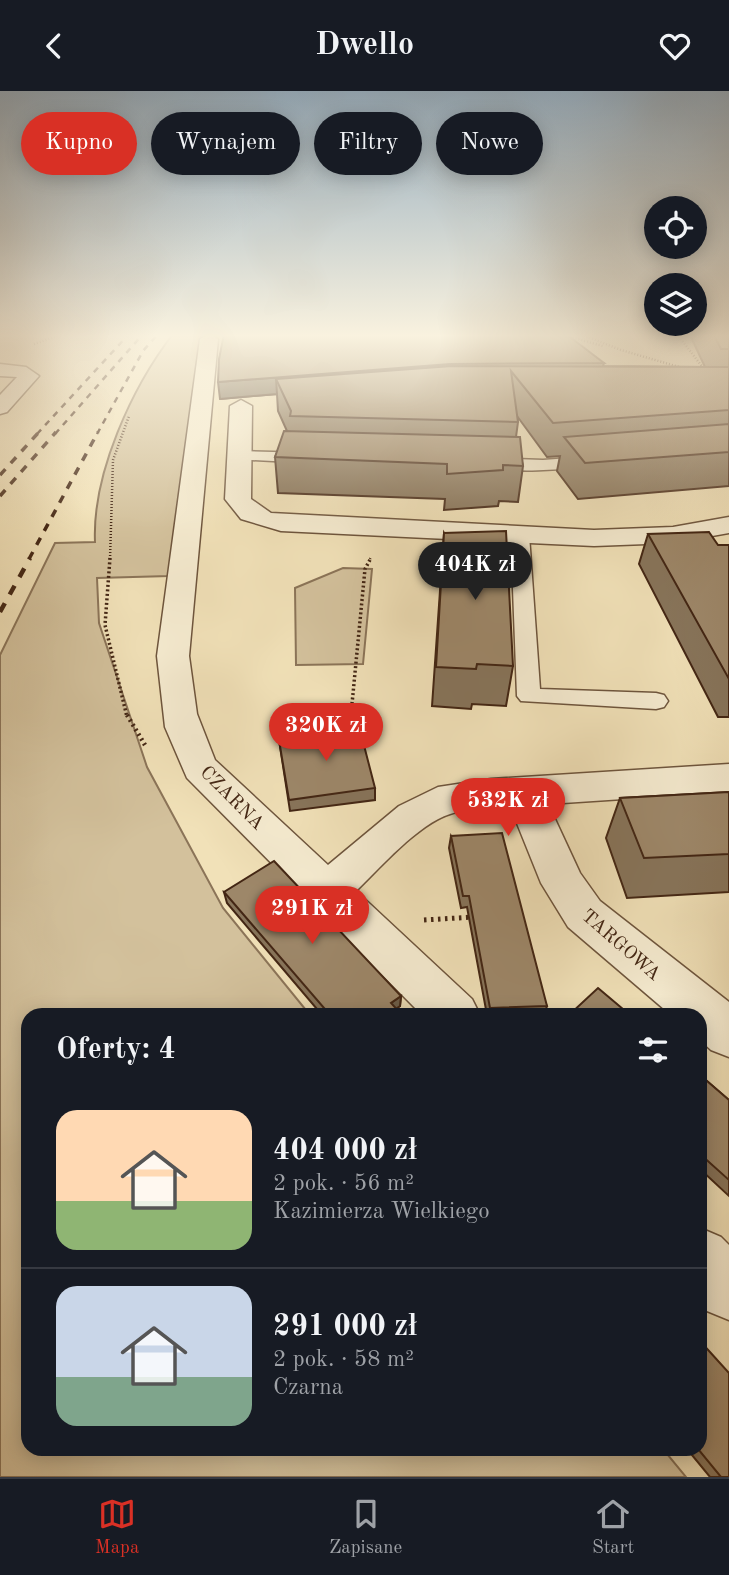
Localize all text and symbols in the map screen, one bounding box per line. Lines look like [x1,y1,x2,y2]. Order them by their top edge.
icon: back [35,27,73,65]
icon: heart [656,27,694,65]
text: Dwello [315,30,414,62]
chip: Kupno [21,112,137,175]
chip: Wynajem [151,112,300,175]
chip: Filtry [314,112,422,175]
chip: Nowe [436,112,543,175]
map controls [644,196,707,336]
button: locate [644,196,707,259]
button: layers [644,273,707,336]
pin: 404K zł [410,543,540,602]
text: 404K zł [434,553,516,576]
pin: 320K zł [261,703,391,763]
text: 320K zł [285,714,367,737]
street label: CZARNA [196,763,267,835]
pin: 532K zł [443,779,573,838]
text: 532K zł [467,789,549,812]
pin: 291K zł [247,887,377,946]
text: 291K zł [271,897,353,920]
street label: TARGOWA [577,907,664,985]
icon: filters [634,1031,672,1069]
text: Oferty: 4 [56,1035,176,1065]
text: 404 000 zł [273,1136,417,1166]
icon: home [112,1138,196,1222]
text: 2 pok. · 56 m² [273,1172,414,1195]
text: Kazimierza Wielkiego [273,1200,490,1223]
text: 291 000 zł [273,1312,417,1342]
icon: home [112,1314,196,1398]
text: 2 pok. · 58 m² [273,1348,414,1371]
text: Czarna [273,1376,343,1399]
tab: Mapa [95,1495,139,1560]
tab: Zapisane [329,1495,402,1560]
tab: Start [592,1495,634,1560]

